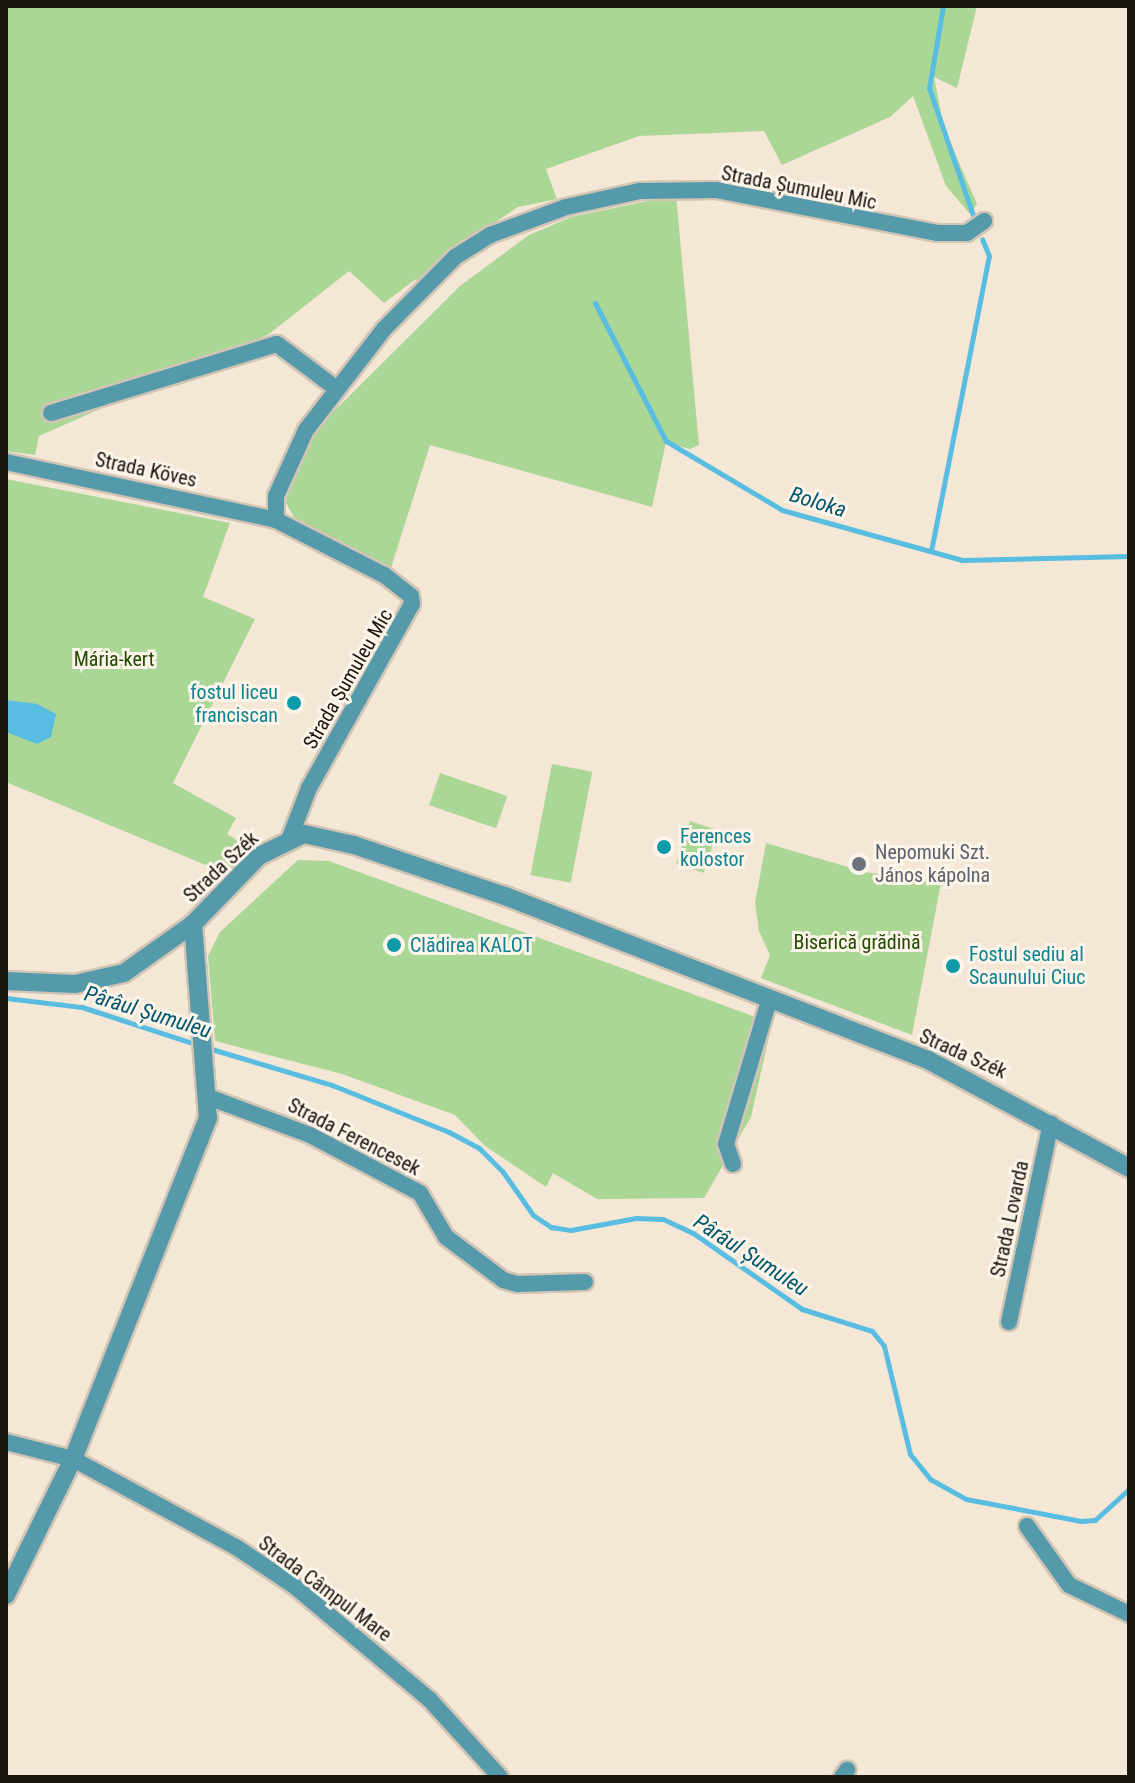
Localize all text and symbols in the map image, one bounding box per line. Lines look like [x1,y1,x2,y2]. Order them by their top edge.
street label: Strada Șumuleu Mic [719,161,879,215]
street label: Strada Köves [93,448,199,492]
water label: Boloka [787,481,849,523]
street label: Strada Șumuleu Mic [298,605,398,753]
park label: Mária-kert [74,647,154,671]
place label: fostul liceu franciscan [190,680,278,727]
marker: fostul liceu franciscan [285,694,303,712]
place label: Ferences kolostor [680,824,751,871]
street label: Strada Szék [179,826,263,908]
marker: Ferences kolostor [655,838,673,856]
place label: Nepomuki Szt. János kápolna [875,840,990,887]
marker: Nepomuki Szt. János kápolna [850,855,868,873]
park label: Biserică grădină [793,930,921,954]
place label: Clădirea KALOT [410,933,533,957]
marker: Clădirea KALOT [385,936,403,954]
place label: Fostul sediu al Scaunului Ciuc [969,942,1085,989]
marker: Fostul sediu al Scaunului Ciuc [944,957,962,975]
water label: Pârâul Șumuleu [81,980,215,1044]
street label: Strada Szék [916,1024,1010,1084]
street label: Strada Ferencesek [284,1093,424,1181]
street label: Strada Lovarda [986,1159,1034,1279]
water label: Pârâul Șumuleu [689,1208,813,1302]
street label: Strada Câmpul Mare [254,1531,396,1647]

